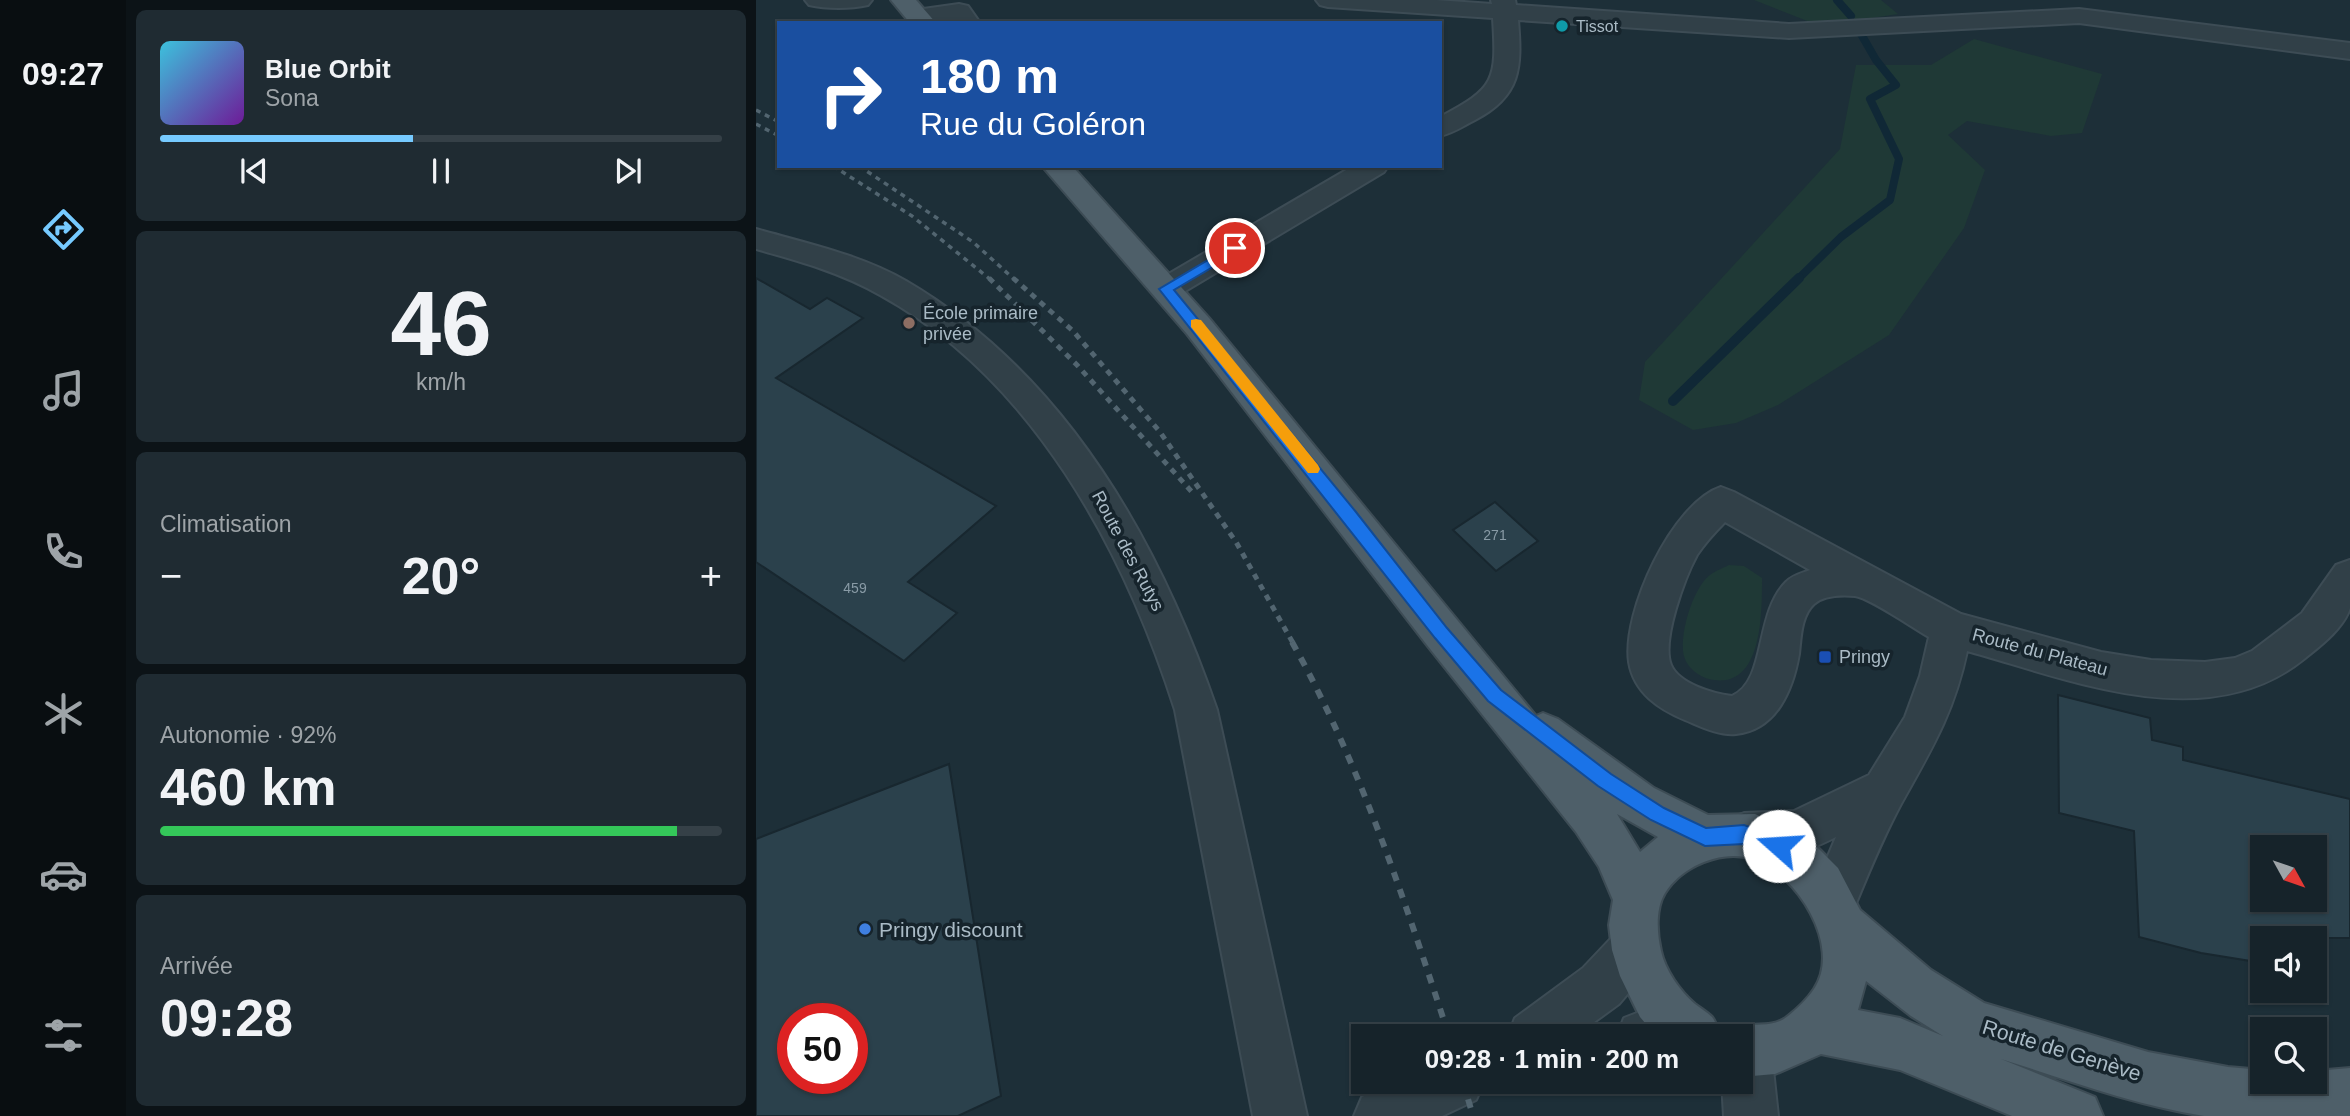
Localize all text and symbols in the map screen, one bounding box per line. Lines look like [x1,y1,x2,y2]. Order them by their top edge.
marker: Tissot [1554,18,1570,34]
place label: Tissot [1576,18,1619,35]
icon: right [805,49,896,140]
text: 180 m [920,49,1059,103]
text: Blue Orbit [265,54,391,84]
text: 09:27 [22,56,104,92]
text: Sona [265,85,319,111]
text: Rue du Goléron [920,106,1146,142]
icon: previous [235,152,273,190]
icon: pause [422,152,460,190]
icon: next [609,152,647,190]
icon: directions [39,205,88,254]
pin [1205,218,1265,278]
icon: arrive [1216,229,1254,267]
text: 46 [390,273,492,374]
place label: École primaire privée [923,303,1038,344]
marker: École primaire privée [901,315,917,331]
icon: music [39,366,88,415]
text: km/h [416,369,466,395]
street label: Route des Rutys [1088,488,1168,614]
text: Climatisation [160,511,292,537]
icon: phone [39,527,88,576]
house number: 271 [1483,527,1507,543]
text: 20° [402,547,480,605]
text: − [160,555,182,597]
text: + [700,555,722,597]
house number: 459 [843,580,867,596]
street label: Route du Plateau [1970,624,2110,680]
place label: Pringy [1839,647,1890,667]
marker: Pringy [1817,649,1833,665]
icon: climate [39,689,88,738]
text: Autonomie · 92% [160,722,336,748]
text: 460 km [160,758,336,816]
position arrow [1742,809,1816,883]
north arrow [2250,835,2328,912]
map controls [2250,835,2327,1094]
icon: car [39,850,88,899]
place label: Pringy discount [879,918,1023,941]
marker: Pringy discount [857,921,873,937]
button: sound [2250,926,2327,1003]
text: Arrivée [160,953,233,979]
text: 09:28 [160,989,293,1047]
speed limit sign: 50 [777,1003,868,1094]
icon: filters [39,1011,88,1060]
street label: Route de Genève [1980,1015,2144,1085]
button: search [2250,1017,2327,1094]
text: 09:28 · 1 min · 200 m [1425,1044,1679,1074]

